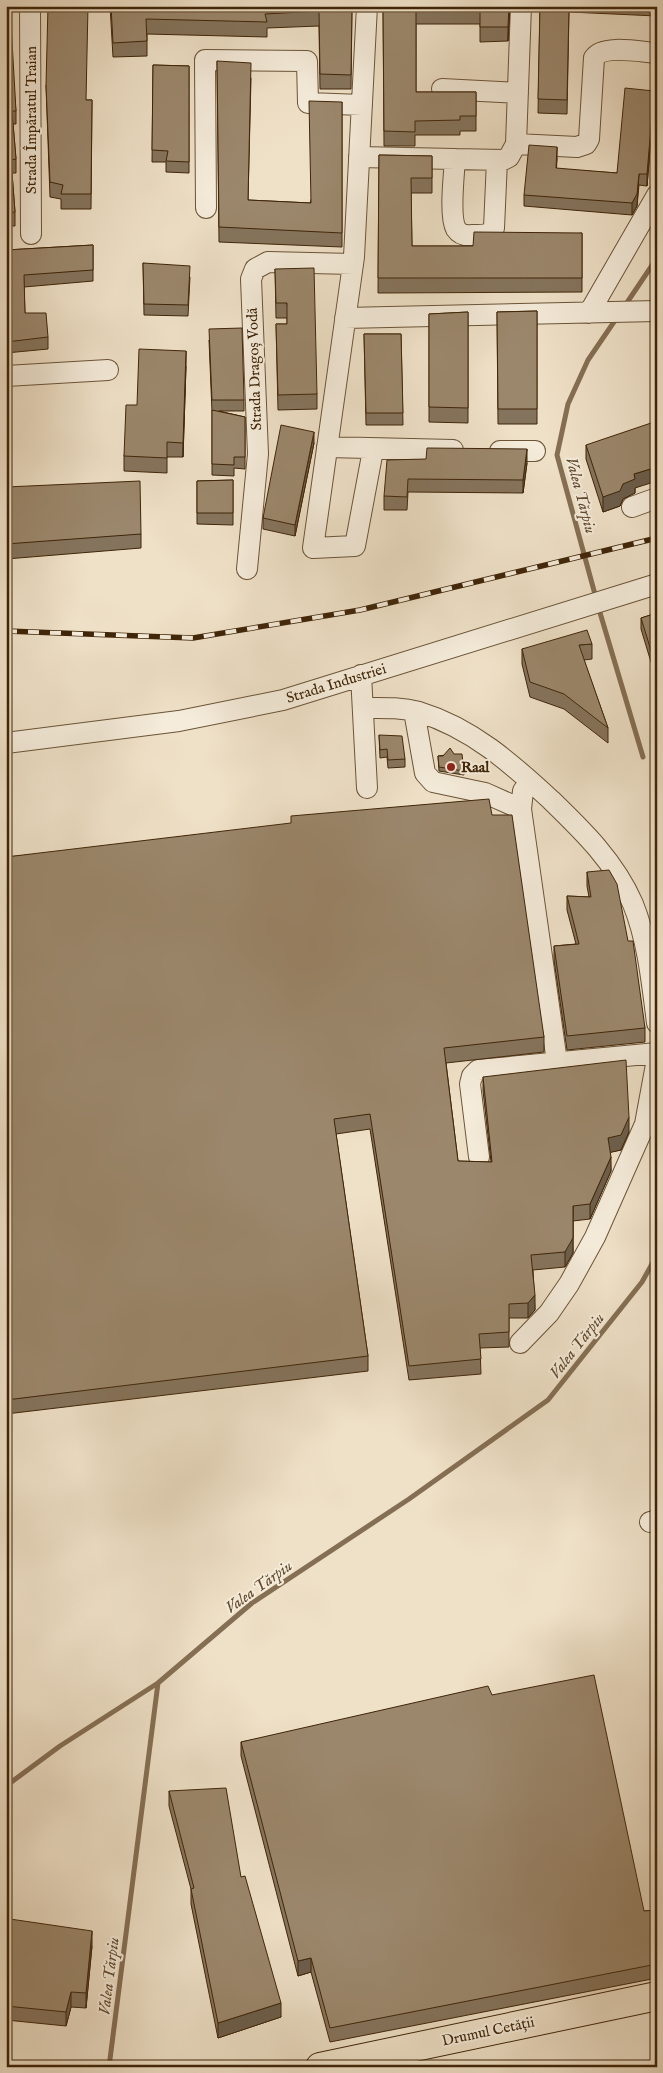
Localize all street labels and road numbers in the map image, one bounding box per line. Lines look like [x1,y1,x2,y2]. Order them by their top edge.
street label: Strada Împăratul Traian [22,46,41,194]
street label: Strada Dragoș Vodă [243,307,266,431]
street label: Strada Industriei [284,659,388,708]
street label: Drumul Cetății [440,2012,536,2051]

